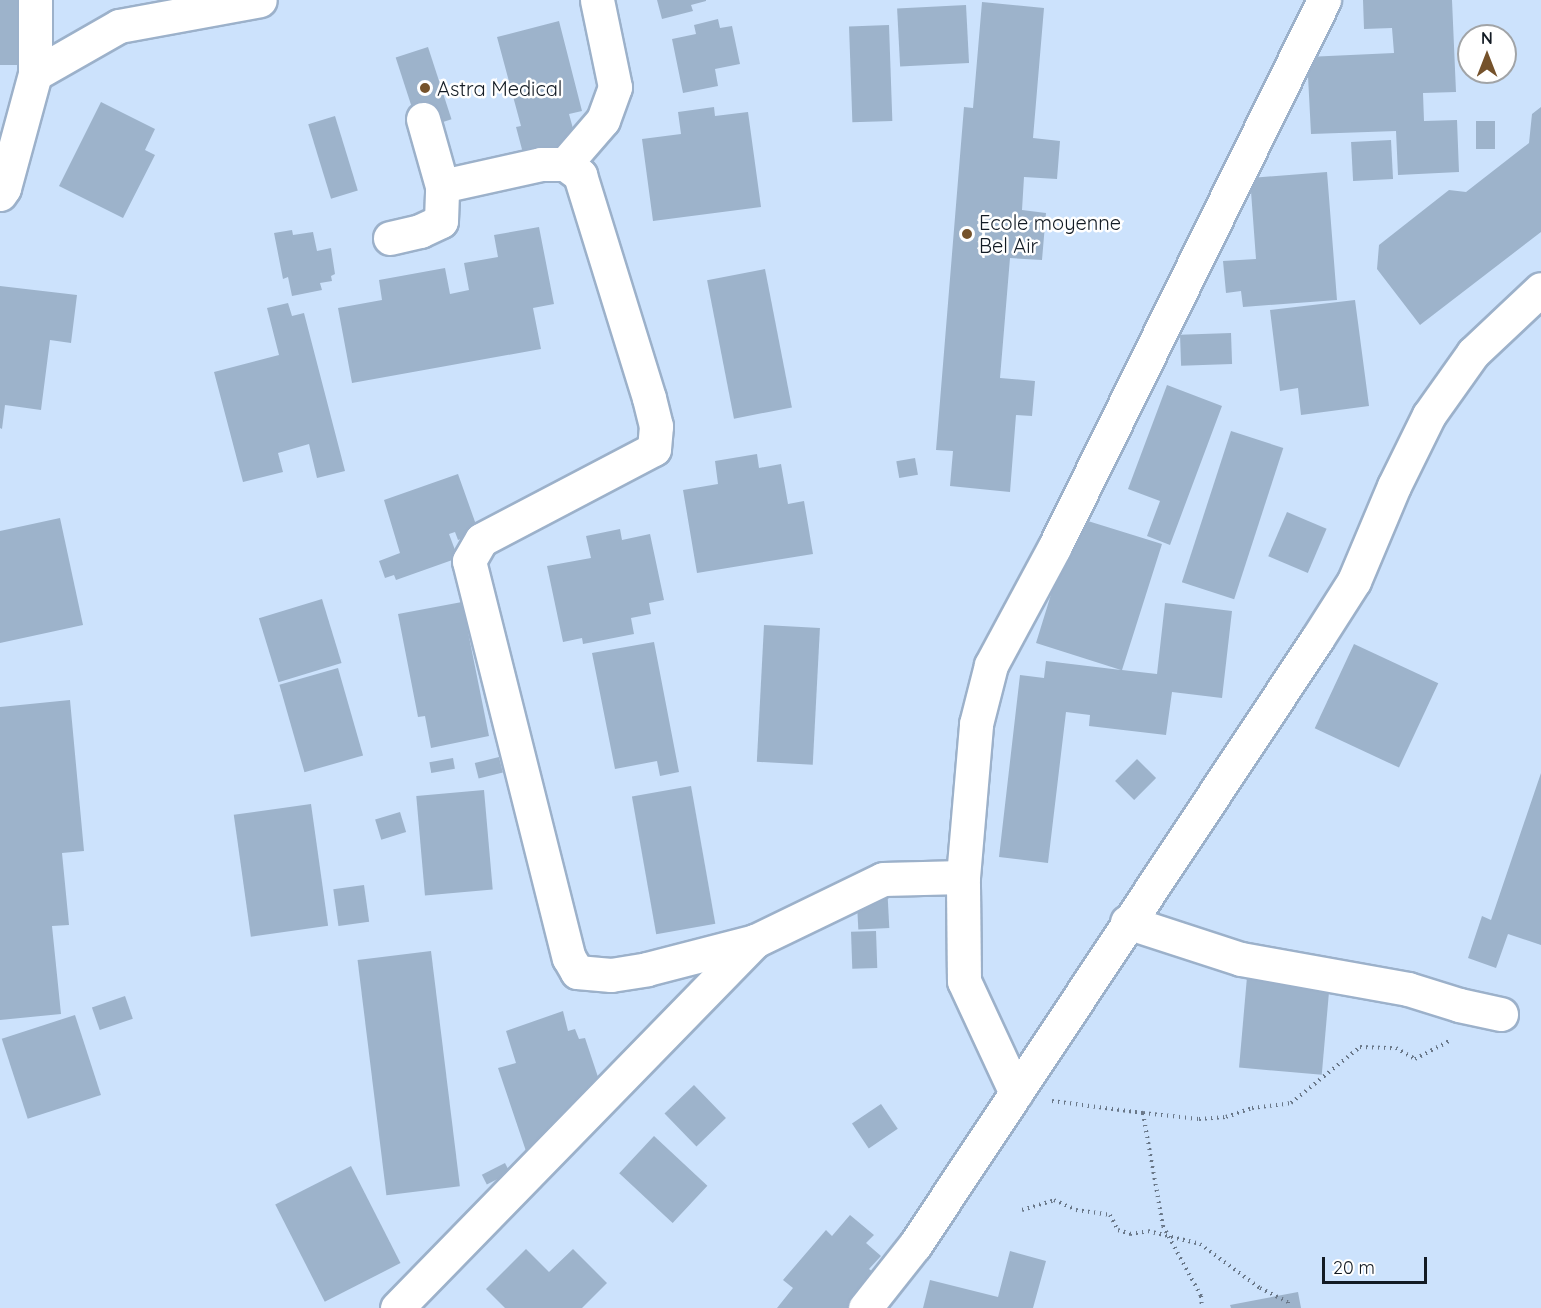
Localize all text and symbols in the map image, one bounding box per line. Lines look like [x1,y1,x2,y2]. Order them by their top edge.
north arrow [1457,24,1517,84]
text: N [1481,28,1493,48]
place label: Astra Medical [437,76,562,100]
marker: Astra Medical [418,81,432,95]
place label: Ecole moyenne Bel Air [979,210,1121,257]
marker: Ecole moyenne Bel Air [960,227,974,241]
scale bar [1325,1245,1430,1283]
text: 20 m [1333,1256,1375,1279]

